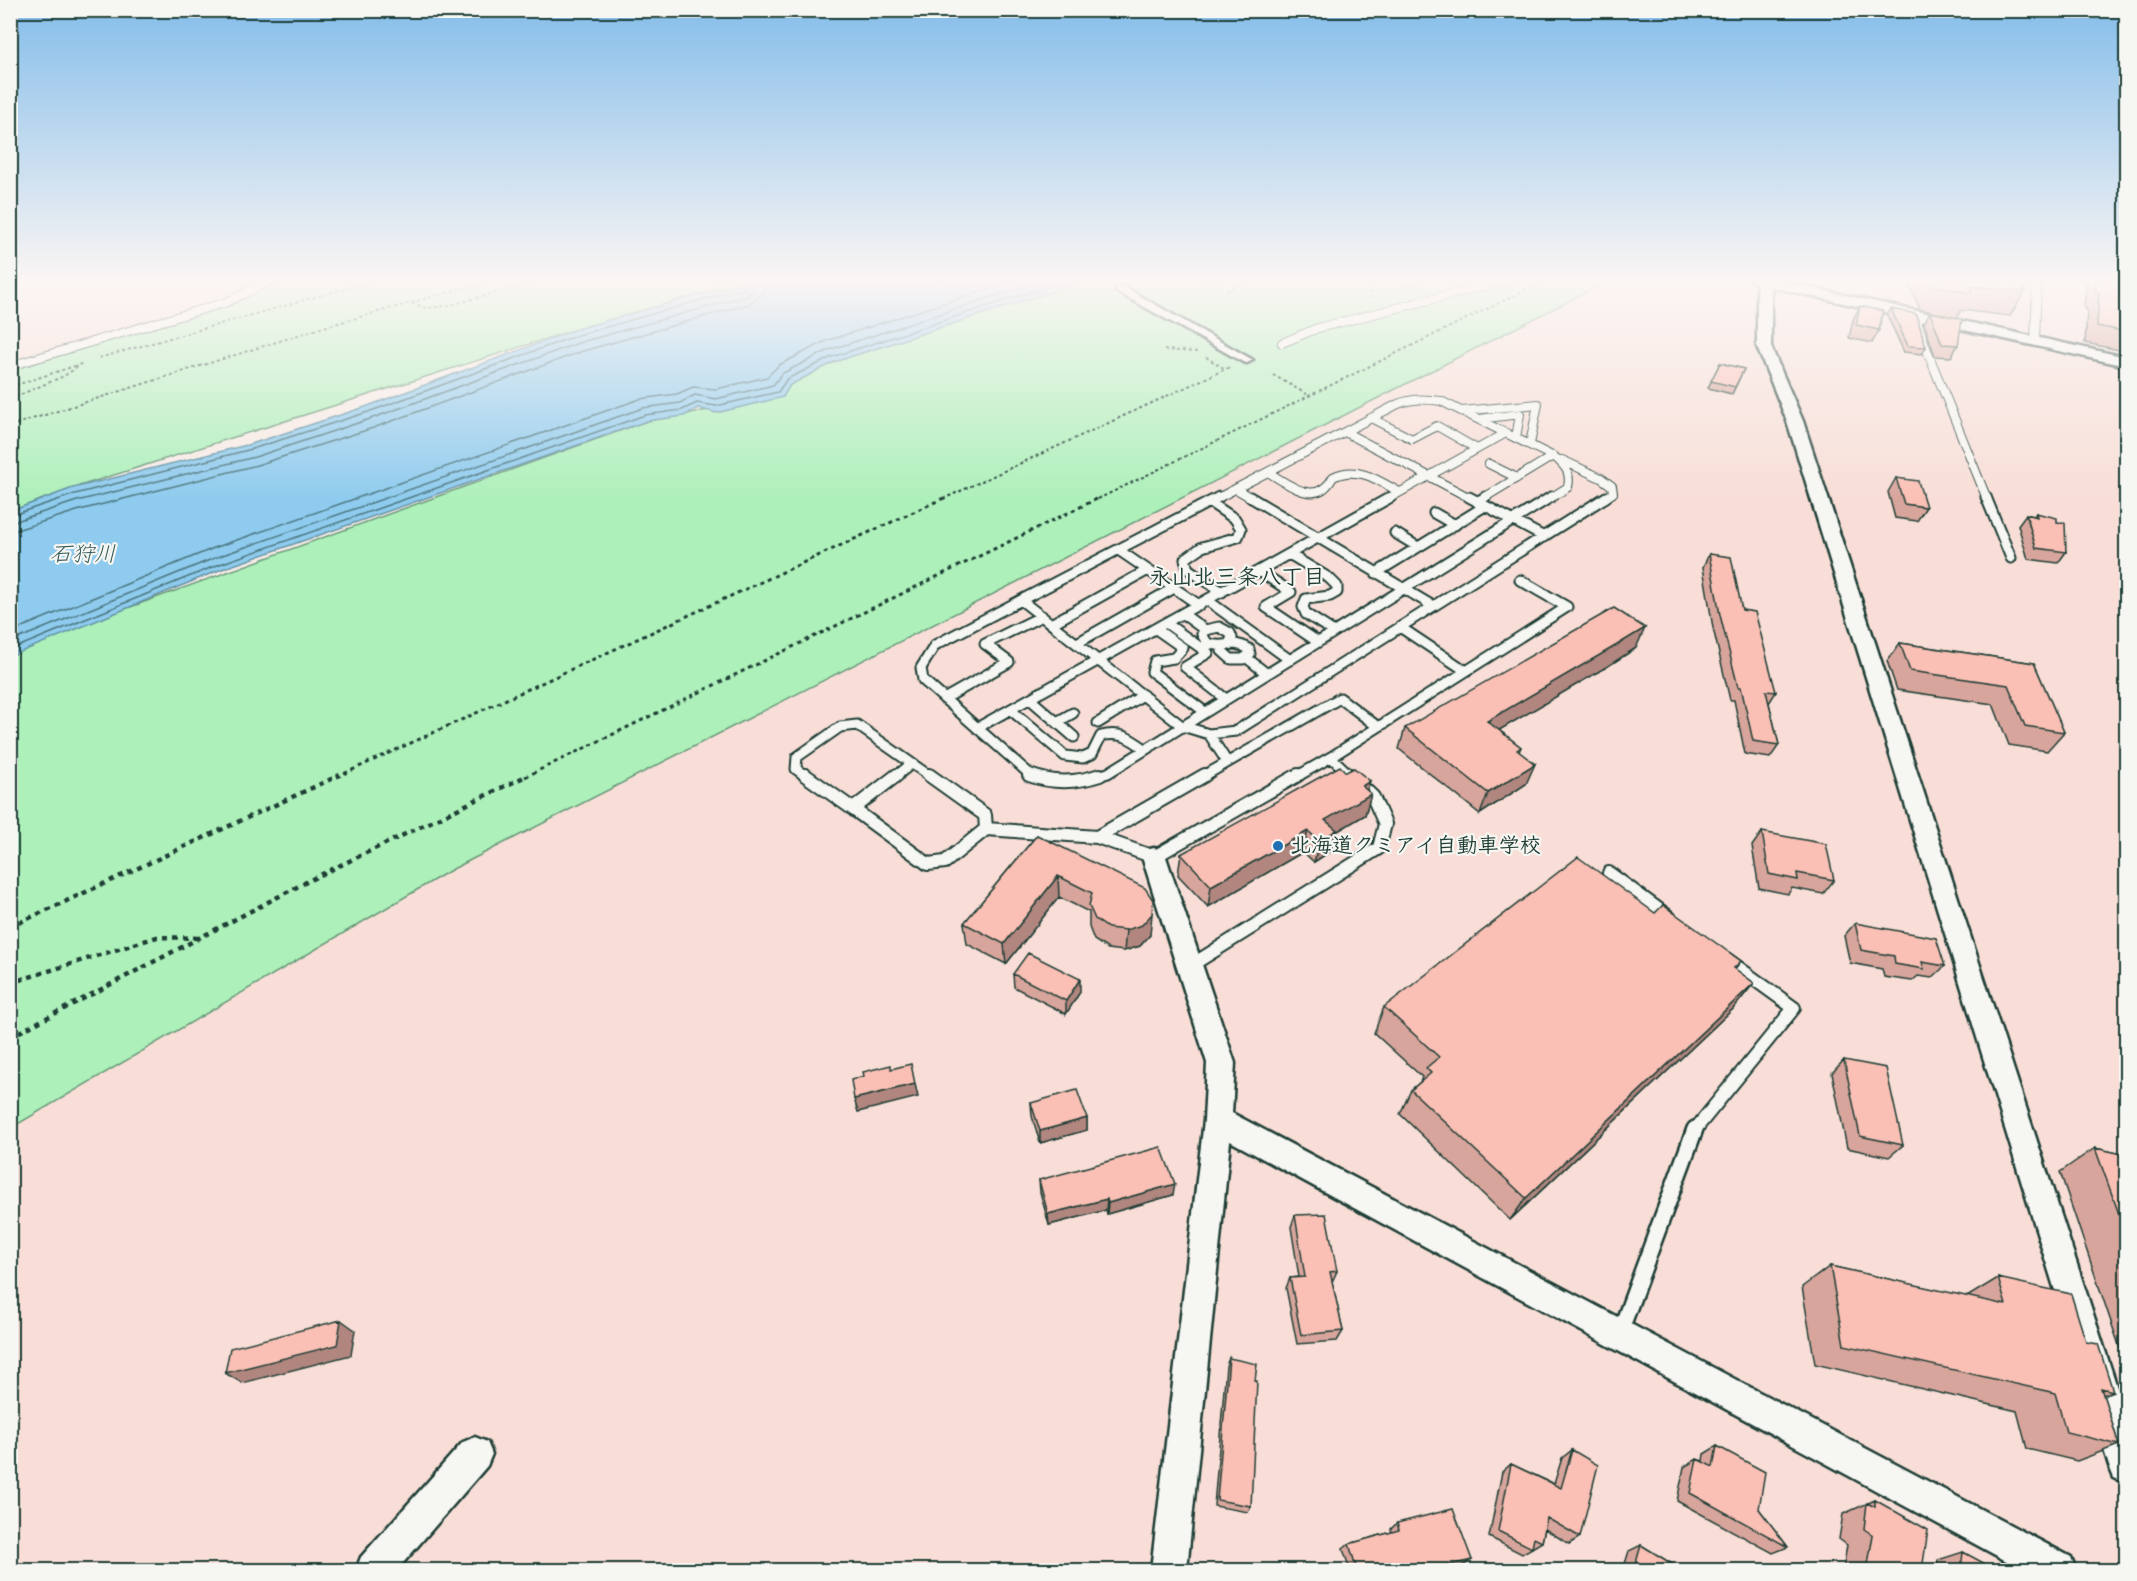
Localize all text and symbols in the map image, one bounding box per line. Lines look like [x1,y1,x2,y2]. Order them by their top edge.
water label: 石狩川 [50,541,116,569]
district label: 永山北三条八丁目 [1149,564,1325,592]
place label: 北海道クミアイ自動車学校 [1290,832,1541,860]
marker: 北海道クミアイ自動車学校 [1271,839,1285,853]

